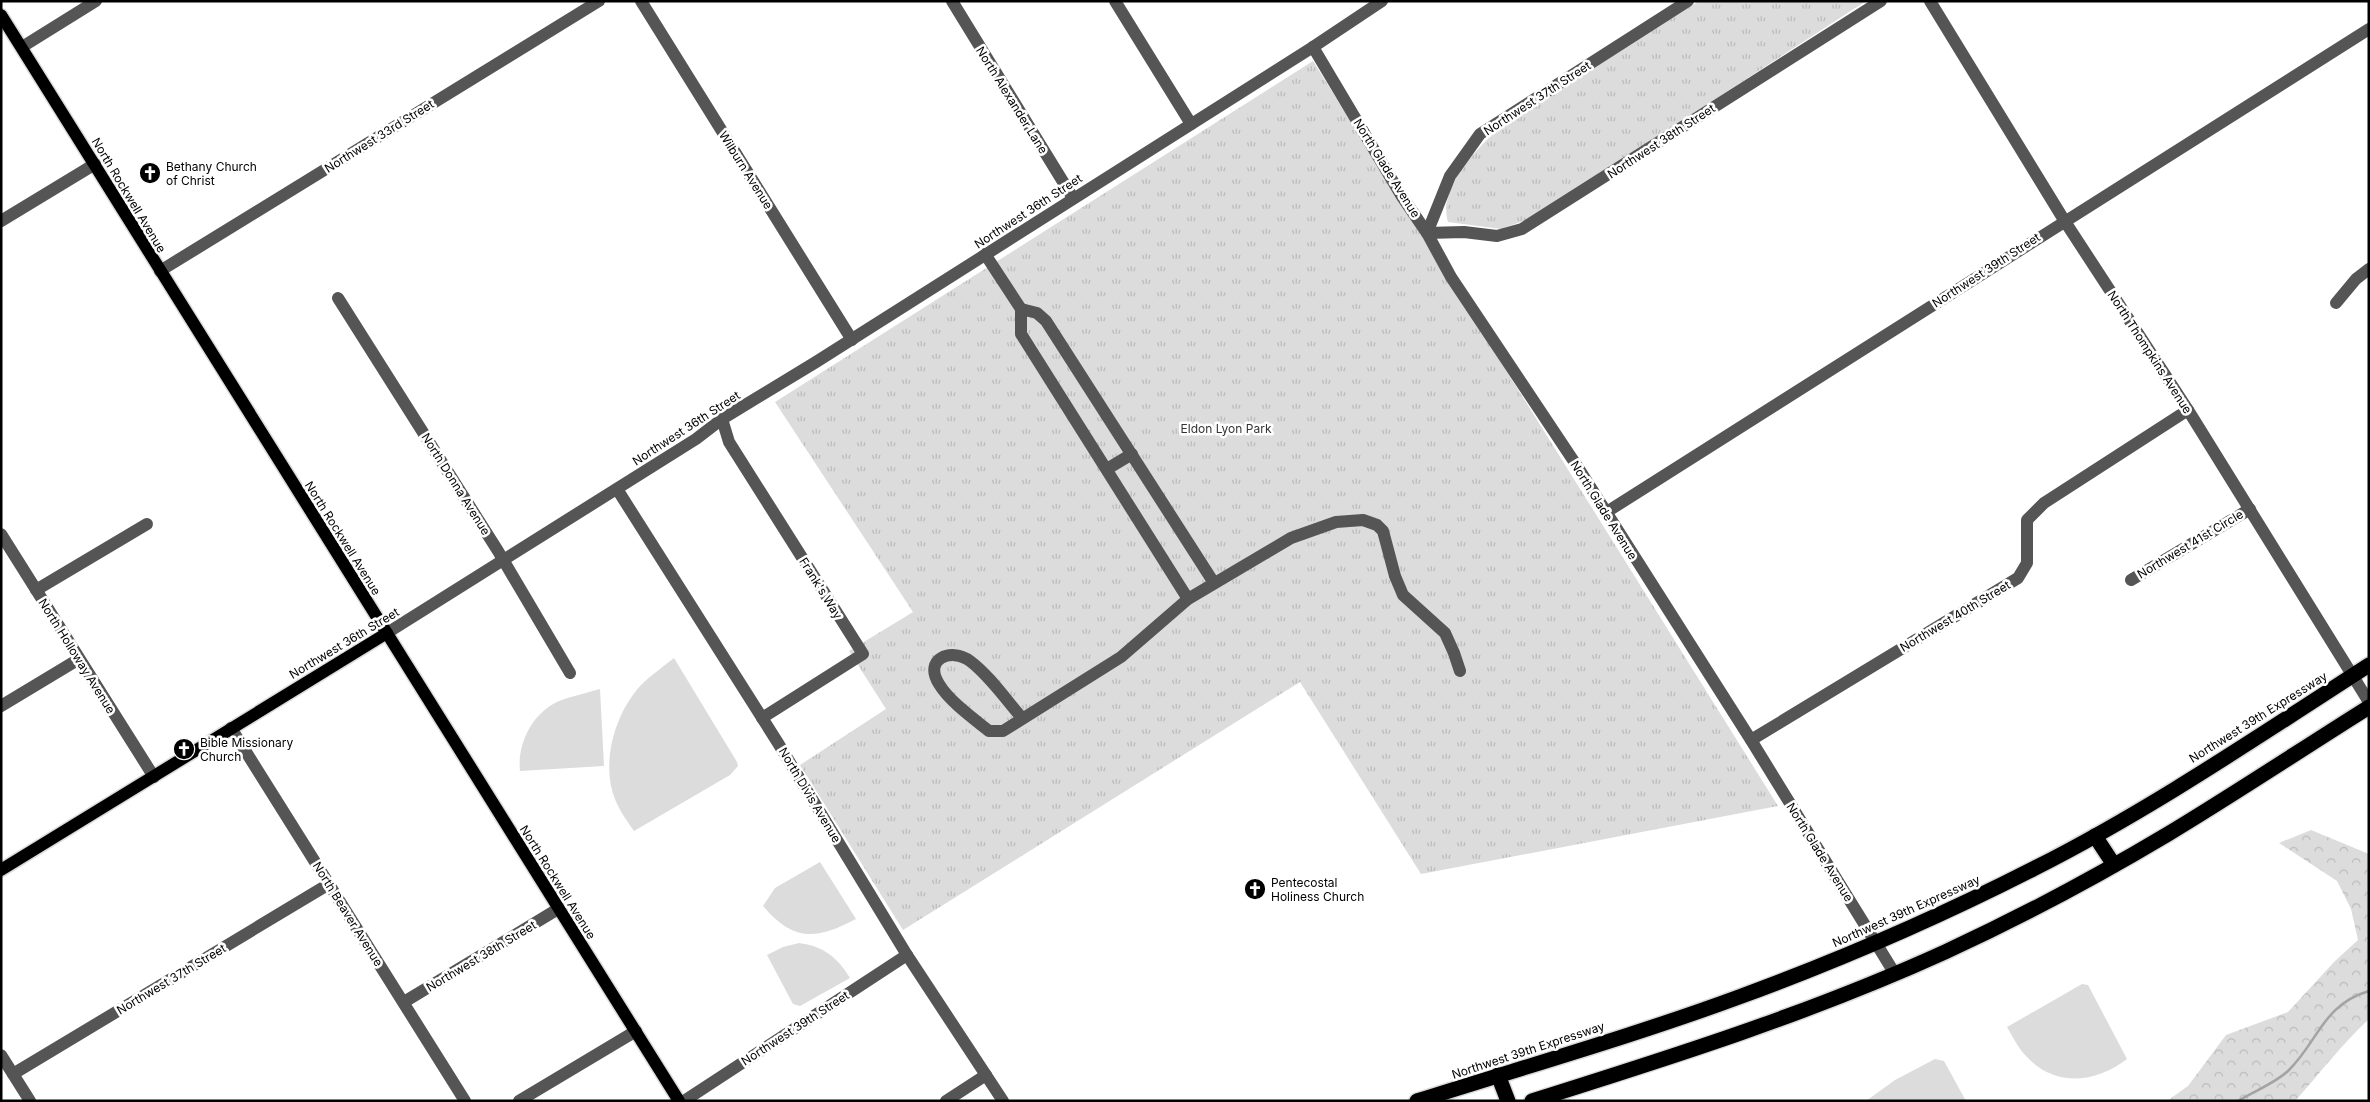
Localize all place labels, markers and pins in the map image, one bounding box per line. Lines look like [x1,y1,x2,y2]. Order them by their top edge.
place label: Bethany Church of Christ [166,159,257,188]
church icon: Bethany Church of Christ [138,161,162,185]
place label: Bible Missionary Church [200,735,293,764]
church icon: Bible Missionary Church [172,737,196,761]
place label: Pentecostal Holiness Church [1271,875,1364,904]
church icon: Pentecostal Holiness Church [1243,877,1267,901]

